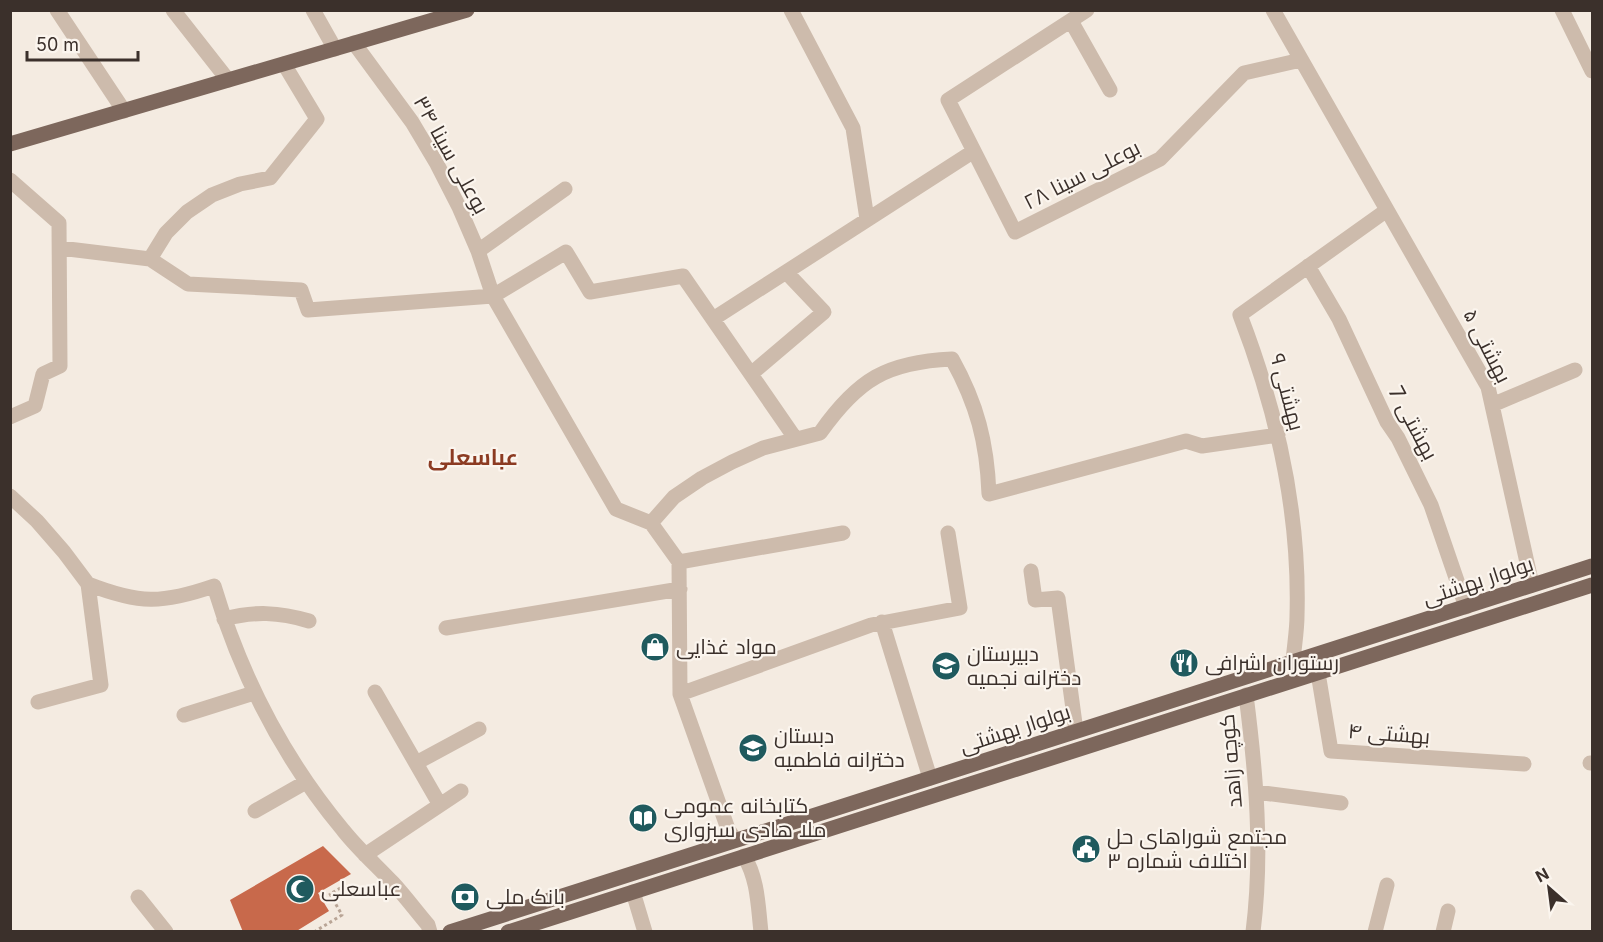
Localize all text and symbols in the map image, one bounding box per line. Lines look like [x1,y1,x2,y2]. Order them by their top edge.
scale bar [27,24,138,62]
text: 50 m [36,34,79,55]
street label: بوعلی سینا ۳۴ [408,91,494,219]
street label: بوعلی سینا ۲۸ [1019,135,1145,215]
street label: بهشتی ۵ [1457,305,1517,387]
street label: بهشتی ۹ [1264,350,1310,434]
street label: بهشتی 7 [1383,382,1443,464]
district label: عباسعلی [428,444,518,471]
street label: بولوار بهشتی [1419,551,1537,611]
shop icon: مواد غذایی [639,631,671,663]
place label: مواد غذایی [676,634,777,660]
place label: دبیرستان دخترانه نجمیه [967,641,1081,690]
restaurant icon: رستوران اشرافی [1168,647,1200,679]
school or university icon: دبیرستان دخترانه نجمیه [930,650,962,682]
place label: رستوران اشرافی [1205,650,1339,676]
street label: بولوار بهشتی [956,699,1074,759]
street label: کوچه زاهد [1214,713,1249,809]
street label: بهشتی ۴ [1347,718,1431,750]
place label: دبستان دخترانه فاطمیه [774,723,905,772]
school or university icon: دبستان دخترانه فاطمیه [737,732,769,764]
place label: کتابخانه عمومی ملا هادی سبزواری [664,793,827,843]
library icon: کتابخانه عمومی ملا هادی سبزواری [627,802,659,834]
place label: مجتمع شوراهای حل اختلاف شماره ۳ [1107,824,1287,873]
public building icon: مجتمع شوراهای حل اختلاف شماره ۳ [1070,833,1102,865]
north arrow [1519,858,1579,918]
text: N [1532,863,1552,886]
mosque icon: عباسعلی [284,873,316,905]
place label: عباسعلی [321,876,402,902]
bank icon: بانک ملی [449,881,481,913]
place label: بانک ملی [486,884,565,910]

